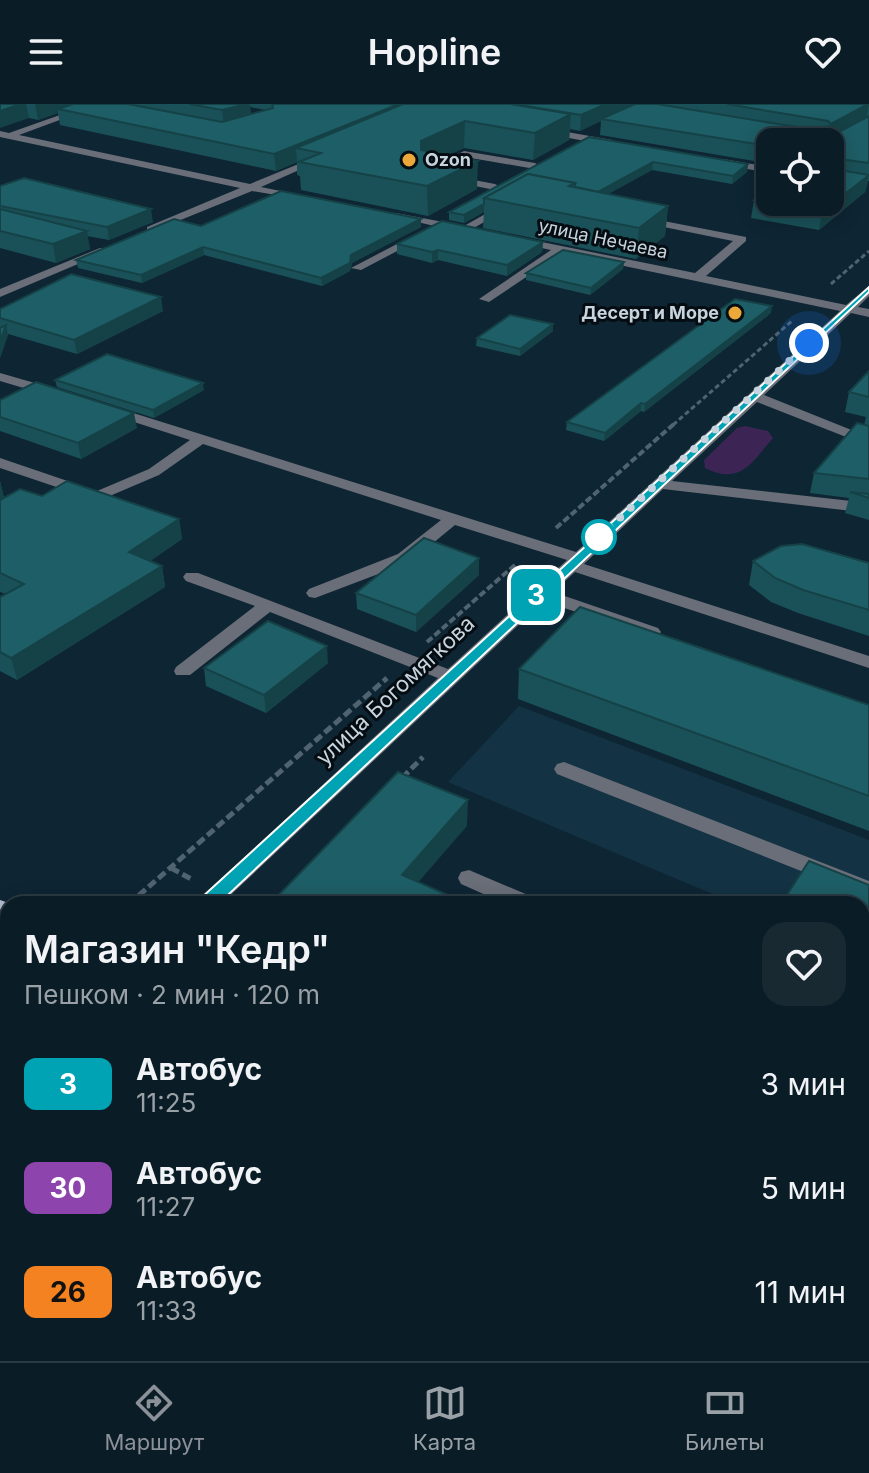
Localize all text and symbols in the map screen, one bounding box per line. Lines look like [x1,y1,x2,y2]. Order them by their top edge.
icon: menu [24,30,68,74]
text: Hopline [368,30,501,74]
icon: heart [801,30,845,74]
map controls [756,128,844,216]
button: locate [756,128,844,216]
place label: Ozon [425,149,471,170]
marker: Ozon [400,151,418,169]
street label: улица Нечаева [537,215,670,262]
place label: Десерт и Море [581,302,719,323]
marker: Десерт и Море [726,304,744,322]
your location [789,323,829,363]
unlabelled marker [582,520,616,554]
line badge: 3 [510,569,562,621]
text: 3 [527,578,545,612]
street label: улица Богомягкова [310,610,480,770]
button: heart [762,922,846,1006]
text: Магазин "Кедр" [24,926,330,972]
text: Пешком · 2 мин · 120 m [24,979,320,1010]
text: Автобус [136,1051,262,1087]
text: 3 мин [760,1066,846,1102]
text: 3 [59,1067,77,1101]
text: 11:25 [136,1087,196,1118]
text: Автобус [136,1155,262,1191]
text: 5 мин [761,1170,846,1206]
text: 30 [50,1171,86,1205]
text: 11:27 [136,1191,195,1222]
text: Автобус [136,1259,262,1295]
text: 11 мин [755,1274,846,1310]
text: 26 [50,1275,86,1309]
text: 11:33 [136,1295,197,1326]
tab: Маршрут [104,1381,204,1455]
tab: Карта [413,1381,476,1455]
tab: Билеты [685,1381,765,1455]

